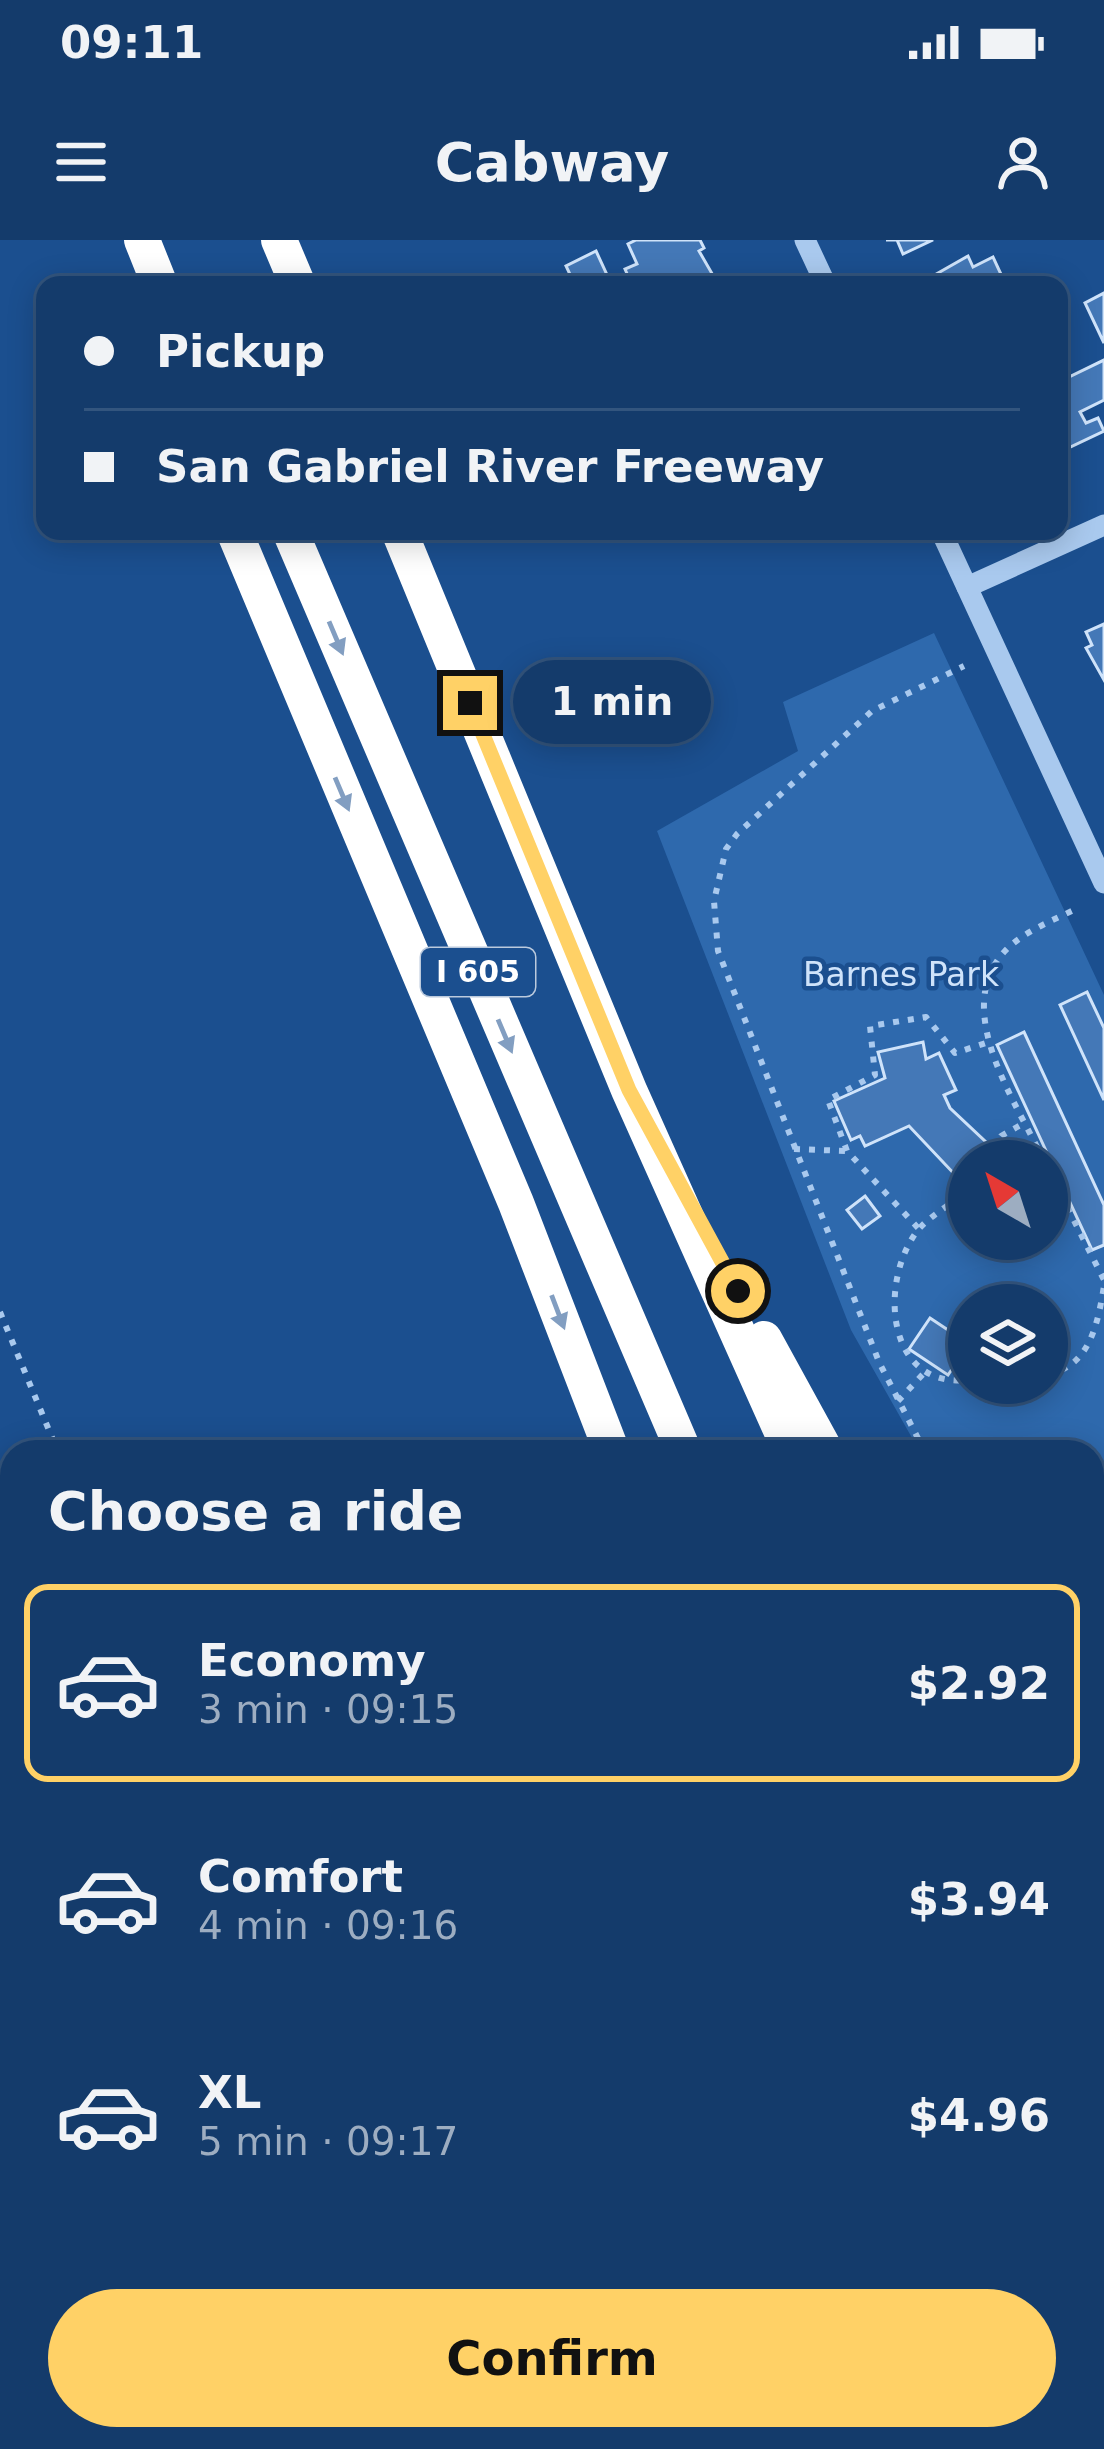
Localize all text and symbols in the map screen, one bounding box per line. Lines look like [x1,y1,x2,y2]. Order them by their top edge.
text: 09:11 [60,16,203,69]
icon: menu [48,129,114,195]
icon: person [990,129,1056,195]
text: Cabway [435,131,669,194]
text: Pickup [156,325,325,378]
text: San Gabriel River Freeway [156,440,824,493]
one-way arrow [327,621,346,657]
callout: 1 min [512,661,710,745]
route end [443,676,497,730]
text: 1 min [551,679,673,724]
one-way arrow [333,777,352,813]
road number: I 605 [421,948,535,996]
park label: Barnes Park [803,955,1000,994]
one-way arrow [496,1018,515,1054]
north arrow [948,1140,1068,1260]
map controls [948,1140,1068,1404]
route start [711,1264,765,1318]
button: layers [948,1284,1068,1404]
one-way arrow [549,1294,568,1330]
text: Choose a ride [48,1480,464,1543]
icon: car [54,1629,162,1737]
text: Economy [198,1634,426,1687]
text: $2.92 [908,1657,1050,1710]
text: 3 min · 09:15 [198,1687,458,1732]
icon: car [54,1845,162,1953]
text: Comfort [198,1850,403,1903]
text: $3.94 [908,1873,1050,1926]
text: 4 min · 09:16 [198,1903,458,1948]
icon: car [54,2061,162,2169]
text: XL [198,2066,261,2119]
text: $4.96 [908,2089,1050,2142]
text: 5 min · 09:17 [198,2119,458,2164]
button: Confirm [48,2289,1056,2427]

